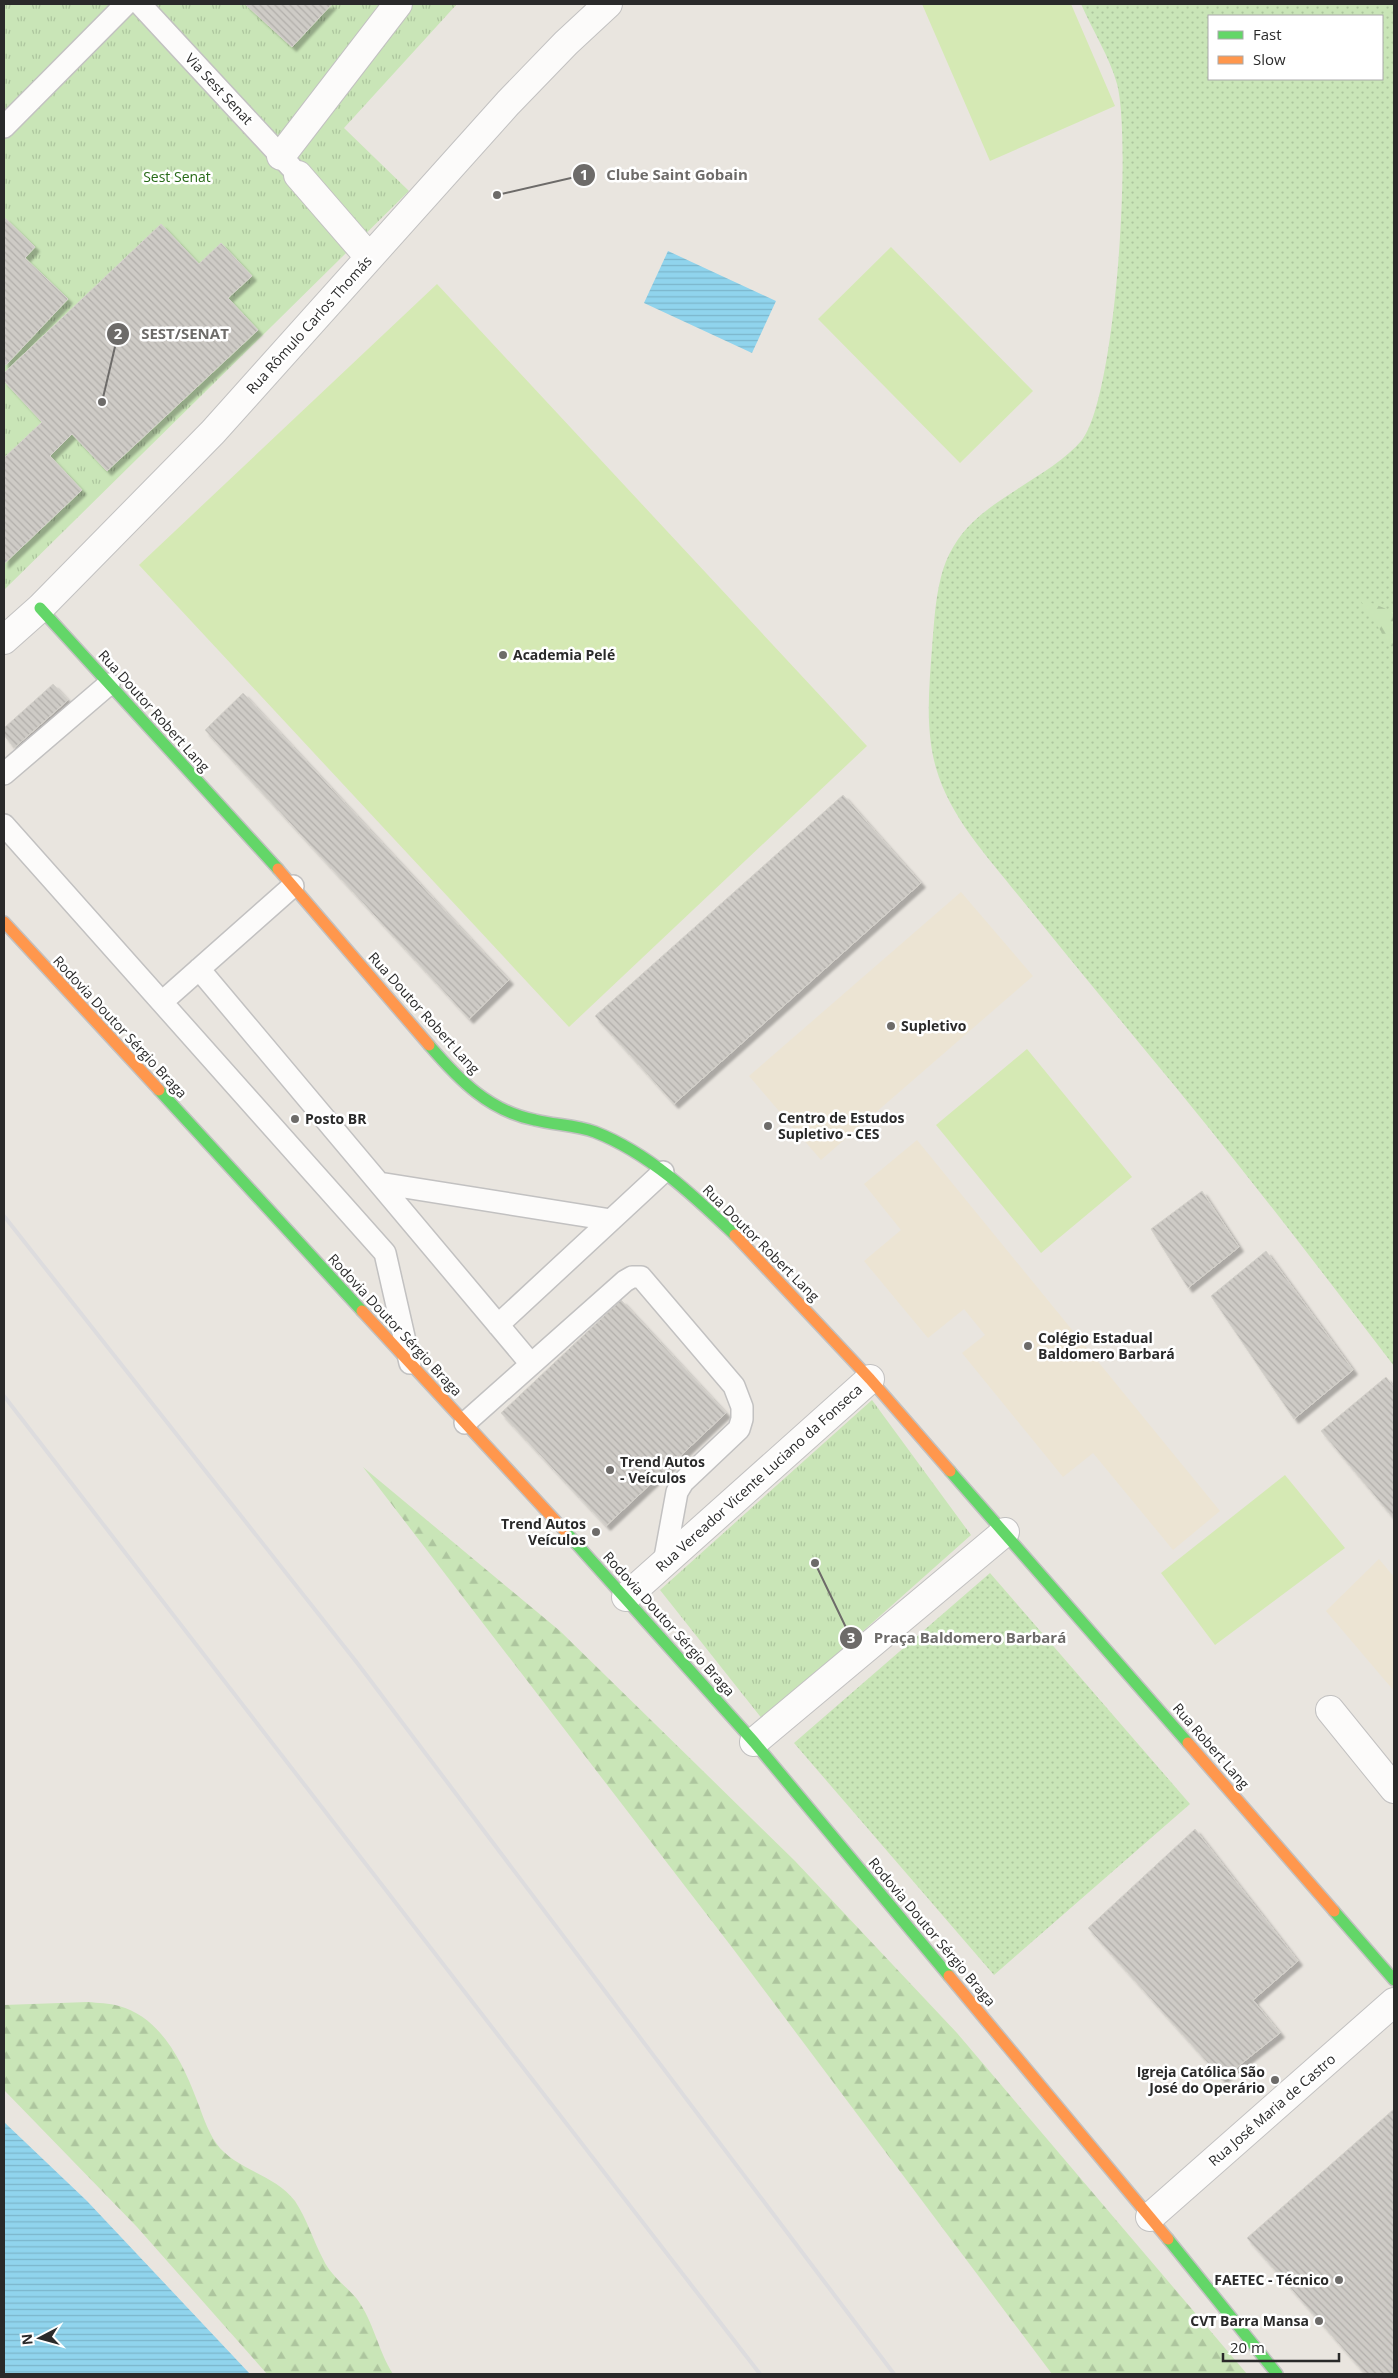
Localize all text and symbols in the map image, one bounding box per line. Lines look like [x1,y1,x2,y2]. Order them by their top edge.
legend [1208,15,1383,80]
text: Fast [1253,24,1282,44]
street label: Via Sest Senat [181,49,257,128]
text: Slow [1253,49,1286,69]
callout: Clube Saint Gobain [571,160,758,190]
text: 1 [580,164,588,184]
text: Clube Saint Gobain [606,164,748,184]
park label: Sest Senat [143,167,211,186]
street label: Rua Rômulo Carlos Thomás [241,251,376,398]
callout: SEST/SENAT [106,319,238,349]
text: 2 [114,323,123,343]
text: SEST/SENAT [141,323,229,343]
place label: Academia Pelé [513,645,615,664]
street label: Rua Doutor Robert Lang [95,646,214,776]
marker: Academia Pelé [497,649,509,661]
street label: Rua Doutor Robert Lang [365,948,484,1078]
street label: Rodovia Doutor Sérgio Braga [49,951,192,1102]
place label: Supletivo [901,1016,967,1035]
marker: Supletivo [885,1020,897,1032]
place label: Centro de Estudos Supletivo - CES [778,1108,905,1143]
place label: Posto BR [305,1109,367,1128]
marker: Posto BR [289,1113,301,1125]
marker: Centro de Estudos Supletivo - CES [762,1120,774,1132]
street label: Rua Doutor Robert Lang [699,1180,824,1305]
street label: Rodovia Doutor Sérgio Braga [324,1249,467,1400]
place label: Colégio Estadual Baldomero Barbará [1038,1328,1175,1363]
marker: Colégio Estadual Baldomero Barbará [1022,1340,1034,1352]
street label: Rua Vereador Vicente Luciano da Fonseca [651,1380,866,1576]
place label: Trend Autos - Veículos [620,1452,705,1487]
marker: Trend Autos - Veículos [604,1464,616,1476]
place label: Trend Autos Veículos [501,1514,586,1549]
marker: Trend Autos Veículos [590,1526,602,1538]
street label: Rodovia Doutor Sérgio Braga [599,1547,739,1700]
callout: Praça Baldomero Barbará [839,1623,1076,1653]
text: 3 [847,1627,855,1647]
text: Praça Baldomero Barbará [874,1627,1066,1647]
street label: Rua Robert Lang [1169,1699,1254,1793]
street label: Rodovia Doutor Sérgio Braga [865,1853,1000,2010]
street label: Rua José Maria de Castro [1204,2049,1339,2170]
place label: Igreja Católica São José do Operário [1137,2062,1265,2097]
marker: Igreja Católica São José do Operário [1269,2074,1281,2086]
place label: FAETEC - Técnico [1214,2270,1329,2289]
marker: FAETEC - Técnico [1333,2274,1345,2286]
place label: CVT Barra Mansa [1190,2311,1309,2330]
north arrow [15,2313,65,2363]
marker: CVT Barra Mansa [1313,2315,1325,2327]
scale bar [1223,2330,1339,2362]
text: N [17,2333,37,2346]
text: 20 m [1230,2337,1265,2357]

